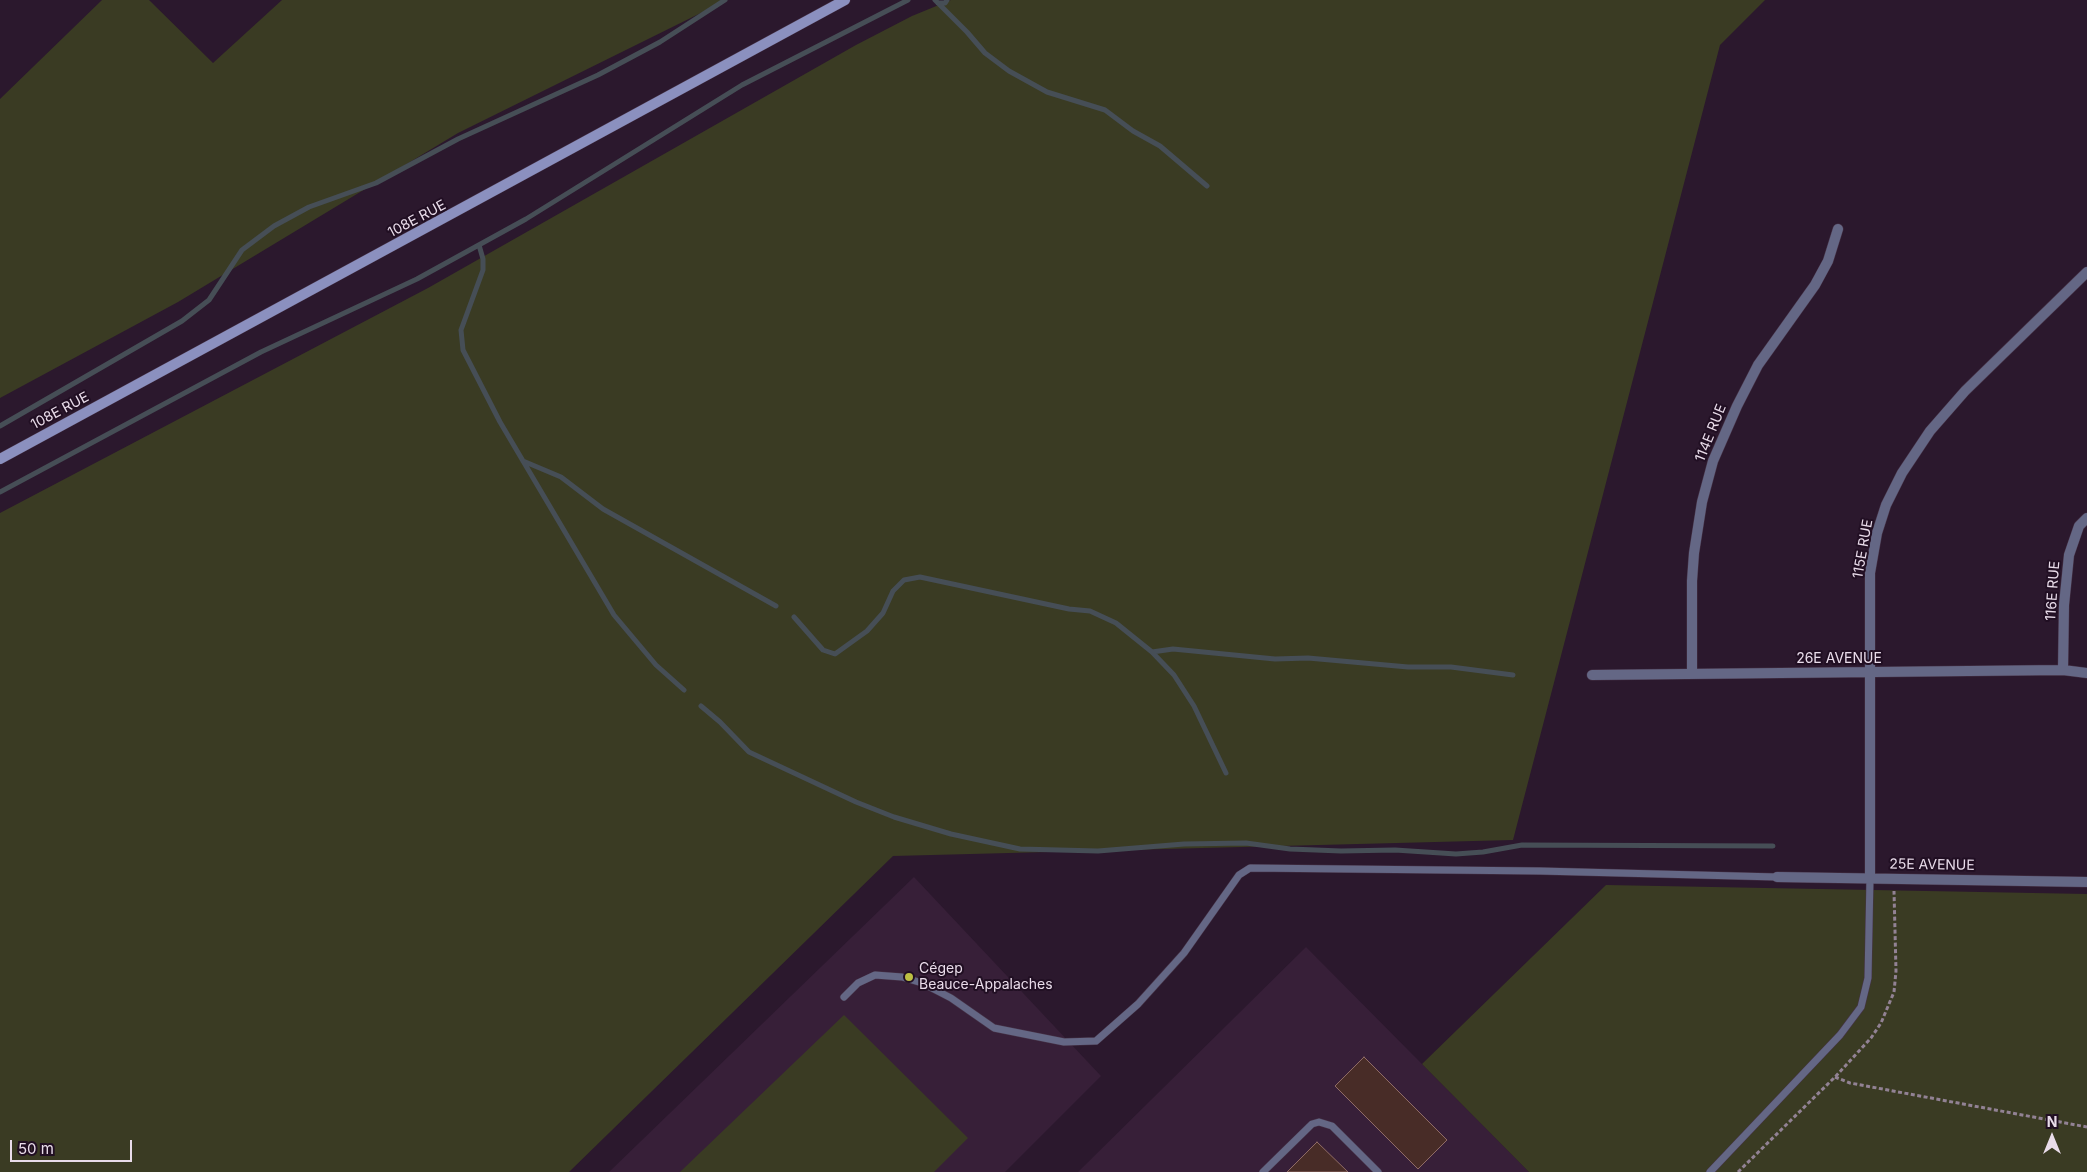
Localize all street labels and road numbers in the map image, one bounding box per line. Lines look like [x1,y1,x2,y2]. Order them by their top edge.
street label: 108E RUE [385,197,449,241]
street label: 108E RUE [28,389,92,433]
street label: 114E RUE [1692,402,1730,464]
street label: 115E RUE [1850,518,1876,580]
street label: 116E RUE [2043,560,2063,622]
street label: 26E AVENUE [1796,651,1882,667]
street label: 25E AVENUE [1889,856,1975,874]

